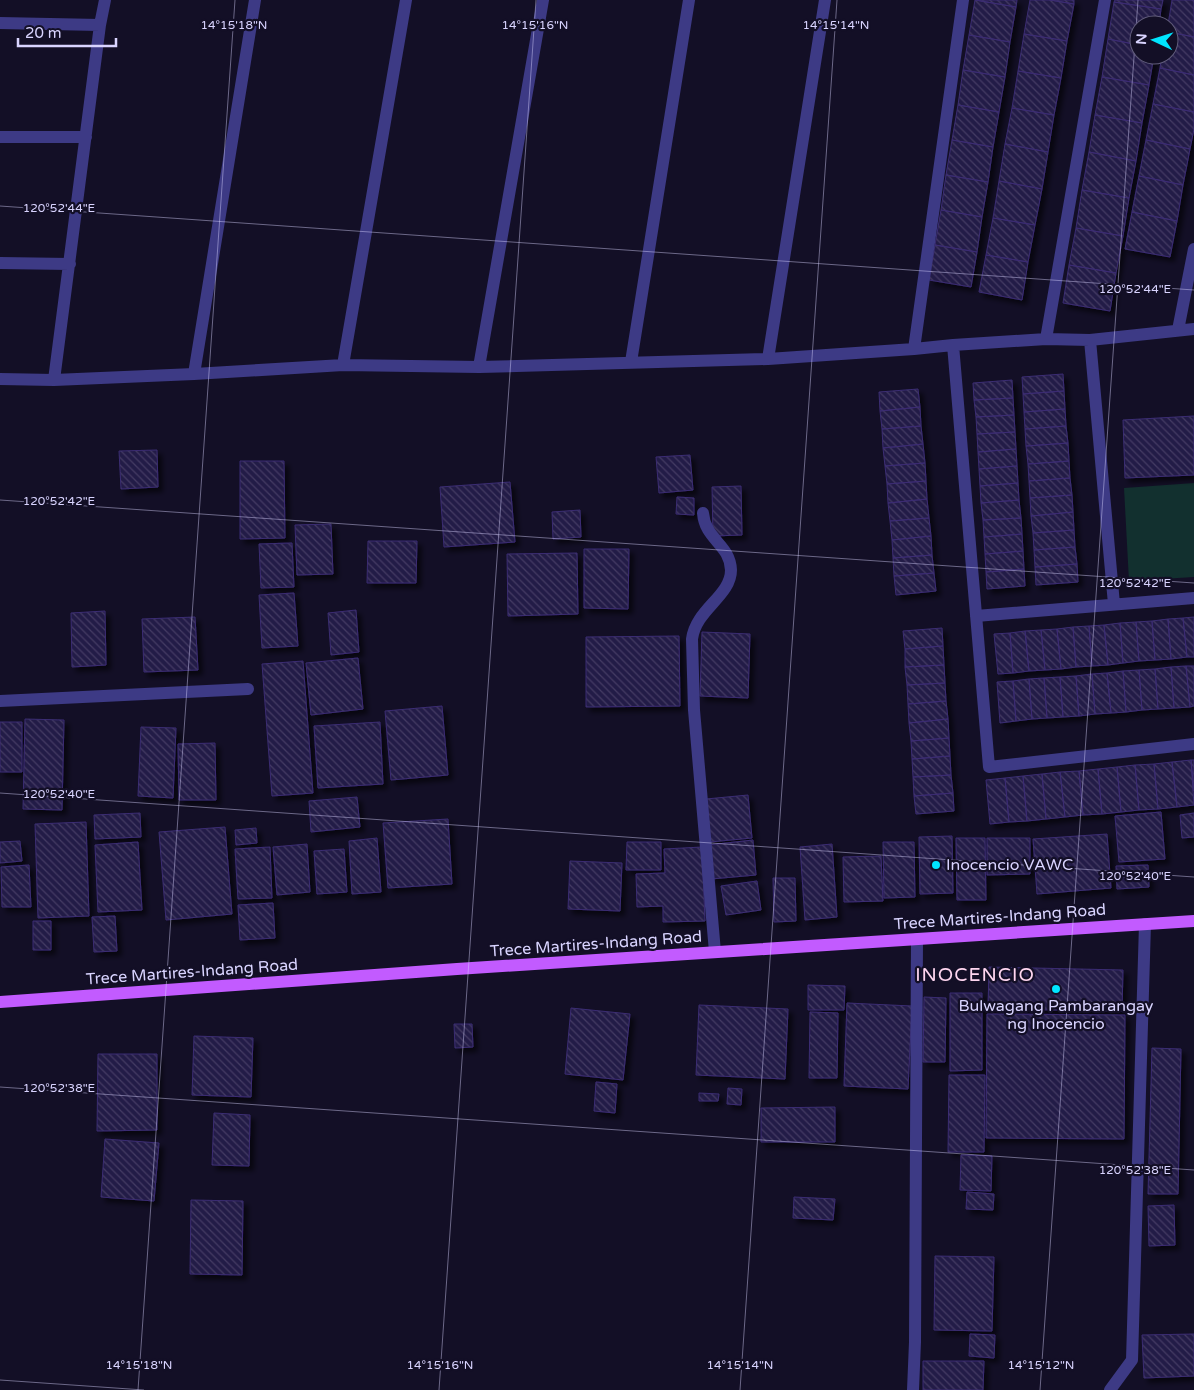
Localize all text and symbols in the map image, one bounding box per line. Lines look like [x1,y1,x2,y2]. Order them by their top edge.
scale bar [18,15,115,47]
north arrow [1129,15,1179,65]
text: 14°15'18"N [201,18,268,32]
text: 14°15'16"N [502,18,569,32]
text: 14°15'14"N [803,18,870,32]
text: 20 m [25,24,62,42]
text: N [1133,33,1150,45]
text: 120°52'44"E [23,201,96,215]
text: 120°52'44"E [1099,282,1172,296]
text: 120°52'42"E [23,494,96,508]
text: 120°52'42"E [1099,576,1172,590]
text: 120°52'40"E [23,787,96,801]
place label: Inocencio VAWC [946,855,1073,875]
marker: Inocencio VAWC [930,859,942,871]
text: 120°52'40"E [1099,869,1172,883]
street label: Trece Martires-Indang Road [893,900,1107,934]
street label: Trece Martires-Indang Road [489,927,703,961]
street label: Trece Martires-Indang Road [85,955,299,989]
district label: INOCENCIO [915,964,1035,986]
marker: Bulwagang Pambarangay ng Inocencio [1050,983,1062,995]
place label: Bulwagang Pambarangay ng Inocencio [959,996,1154,1034]
text: 120°52'38"E [23,1081,96,1095]
text: 120°52'38"E [1099,1163,1172,1177]
text: 14°15'18"N [106,1358,173,1372]
text: 14°15'16"N [407,1358,474,1372]
text: 14°15'14"N [707,1358,774,1372]
text: 14°15'12"N [1008,1358,1075,1372]

